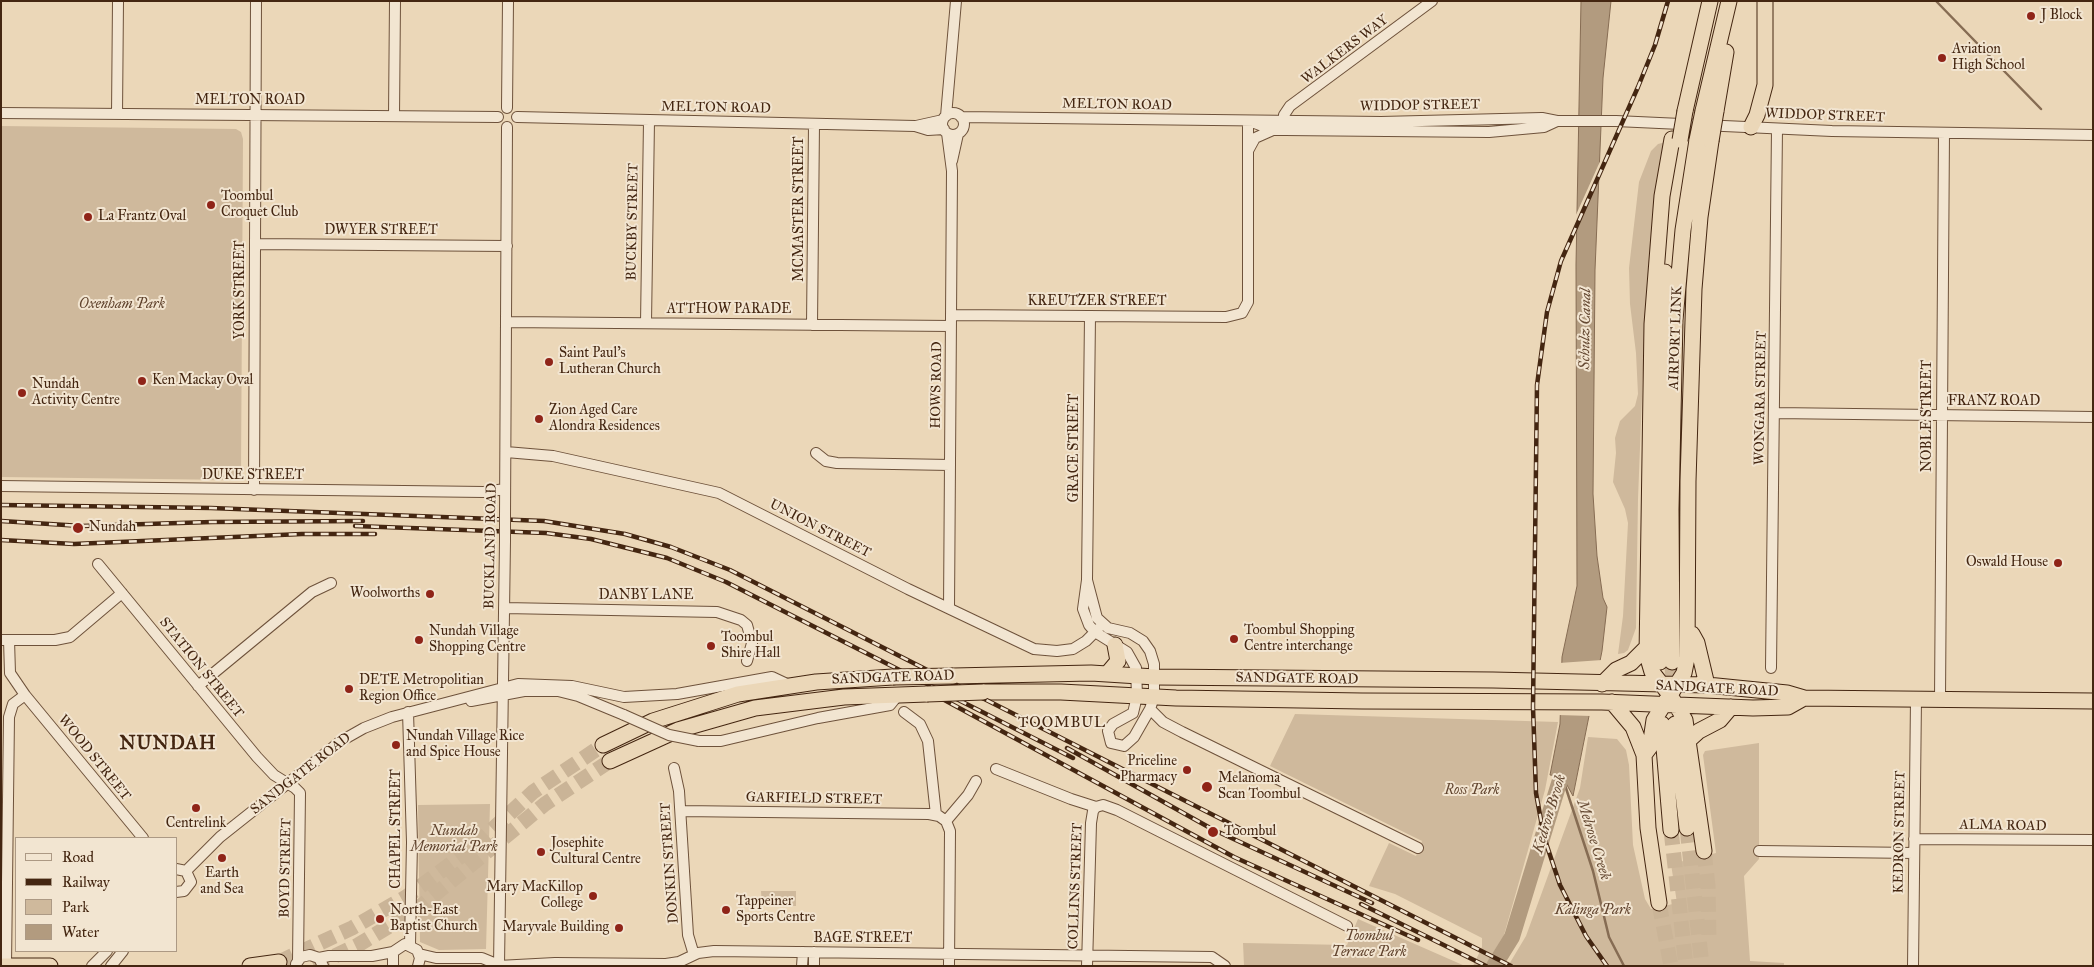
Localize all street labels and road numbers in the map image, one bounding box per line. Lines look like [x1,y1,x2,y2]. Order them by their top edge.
street label: WALKERS WAY [1298,12,1392,88]
street label: MELTON ROAD [195,93,305,109]
street label: MELTON ROAD [1062,96,1172,114]
street label: WIDDOP STREET [1360,97,1480,115]
street label: MELTON ROAD [661,99,771,117]
street label: WIDDOP STREET [1765,106,1885,126]
street label: MCMASTER STREET [792,136,808,282]
street label: BUCKBY STREET [624,163,642,281]
street label: DWYER STREET [324,223,438,239]
street label: YORK STREET [233,240,249,340]
street label: AIRPORT LINK [1666,286,1686,390]
street label: KREUTZER STREET [1027,294,1167,310]
street label: ATTHOW PARADE [667,302,791,318]
street label: WONGARA STREET [1751,331,1771,465]
street label: HOWS ROAD [928,341,946,429]
street label: NOBLE STREET [1920,360,1936,472]
street label: GRACE STREET [1067,394,1083,502]
street label: FRANZ ROAD [1948,394,2040,410]
street label: DUKE STREET [202,468,304,484]
street label: BUCKLAND ROAD [482,483,500,609]
street label: UNION STREET [767,496,873,562]
street label: DANBY LANE [598,588,694,604]
street label: STATION STREET [155,614,247,722]
street label: SANDGATE ROAD [831,667,955,689]
street label: SANDGATE ROAD [1235,670,1359,688]
street label: SANDGATE ROAD [1655,677,1779,701]
street label: WOOD STREET [54,712,134,804]
street label: SANDGATE ROAD [247,730,355,818]
street label: CHAPEL STREET [389,769,405,889]
street label: KEDRON STREET [1891,770,1909,894]
street label: GARFIELD STREET [746,789,882,809]
street label: DONKIN STREET [657,802,683,924]
street label: ALMA ROAD [1959,817,2047,835]
street label: BOYD STREET [277,818,295,918]
street label: COLLINS STREET [1065,822,1087,950]
street label: BAGE STREET [814,931,912,947]

